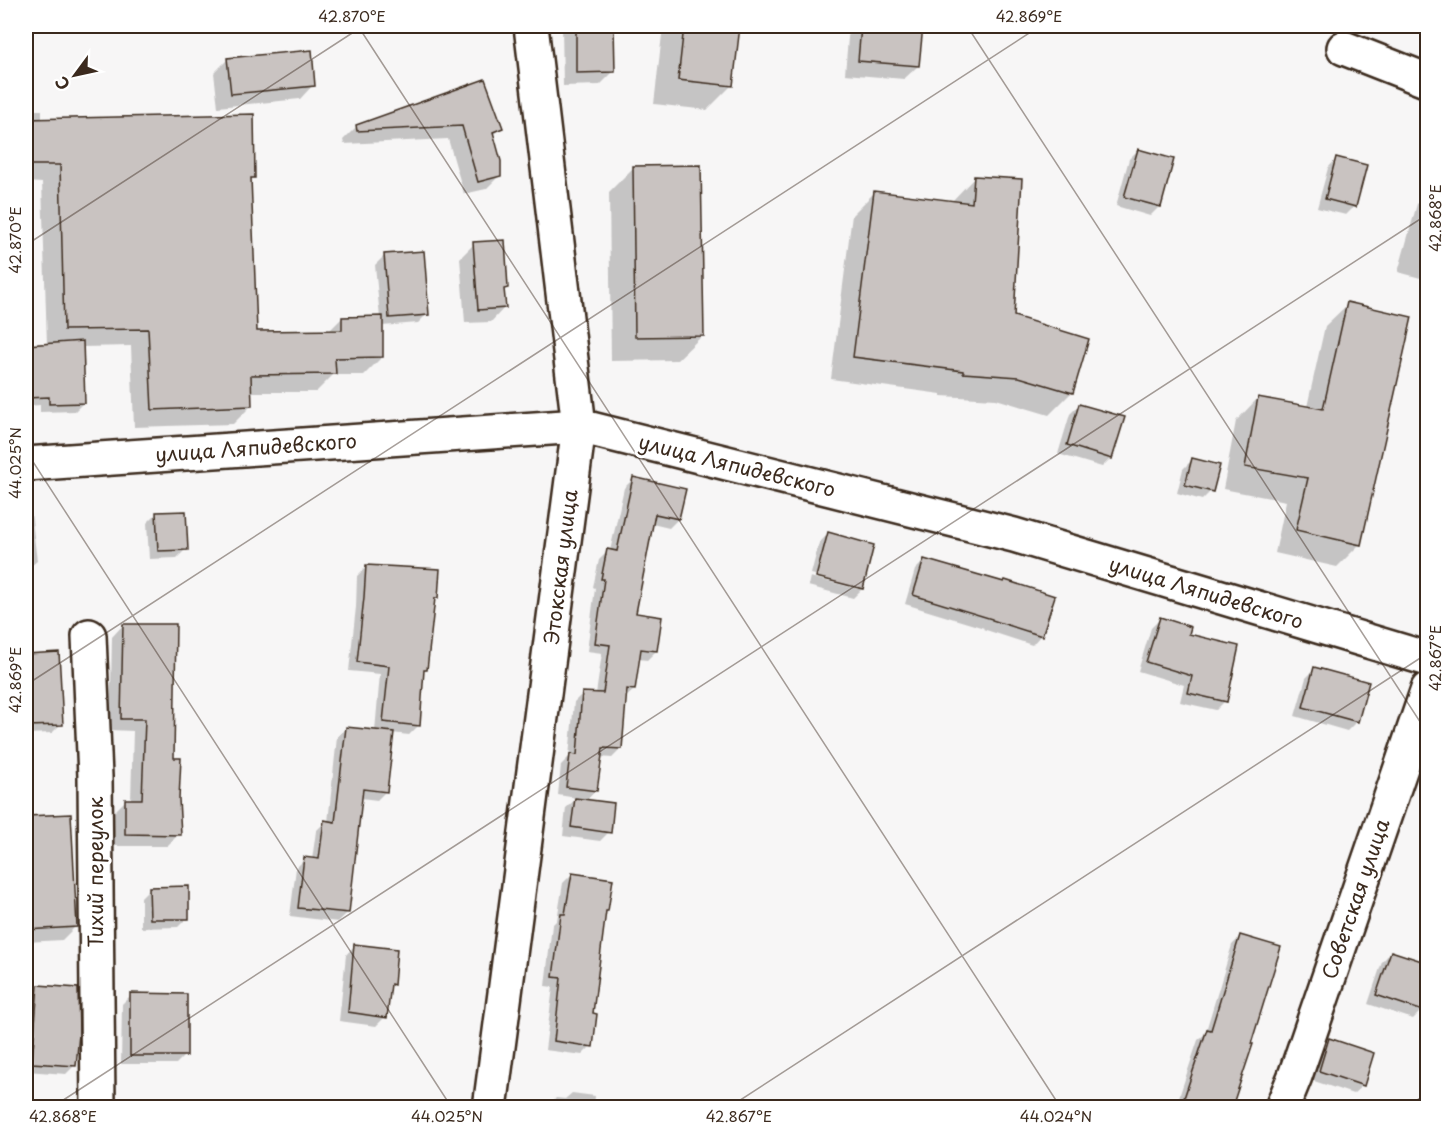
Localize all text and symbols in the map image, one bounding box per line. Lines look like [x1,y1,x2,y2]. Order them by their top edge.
text: 42.870°E [318,4,386,27]
text: 42.869°E [996,4,1062,27]
north arrow [45,45,105,105]
text: С [48,72,75,95]
text: 42.868°E [1423,184,1446,252]
text: 42.870°E [3,206,26,274]
street label: улица Ляпидевского [154,425,358,469]
street label: улица Ляпидевского [636,426,839,504]
text: 44.025°N [3,427,26,499]
street label: Этокская улица [536,487,584,646]
street label: улица Ляпидевского [1105,548,1307,636]
text: 42.867°E [1423,625,1446,691]
text: 42.869°E [3,647,26,713]
street label: Тихий переулок [80,796,110,947]
street label: Советская улица [1314,814,1397,983]
text: 42.868°E [29,1104,97,1127]
text: 44.025°N [411,1104,483,1127]
text: 42.867°E [706,1104,772,1127]
text: 44.024°N [1020,1104,1092,1127]

